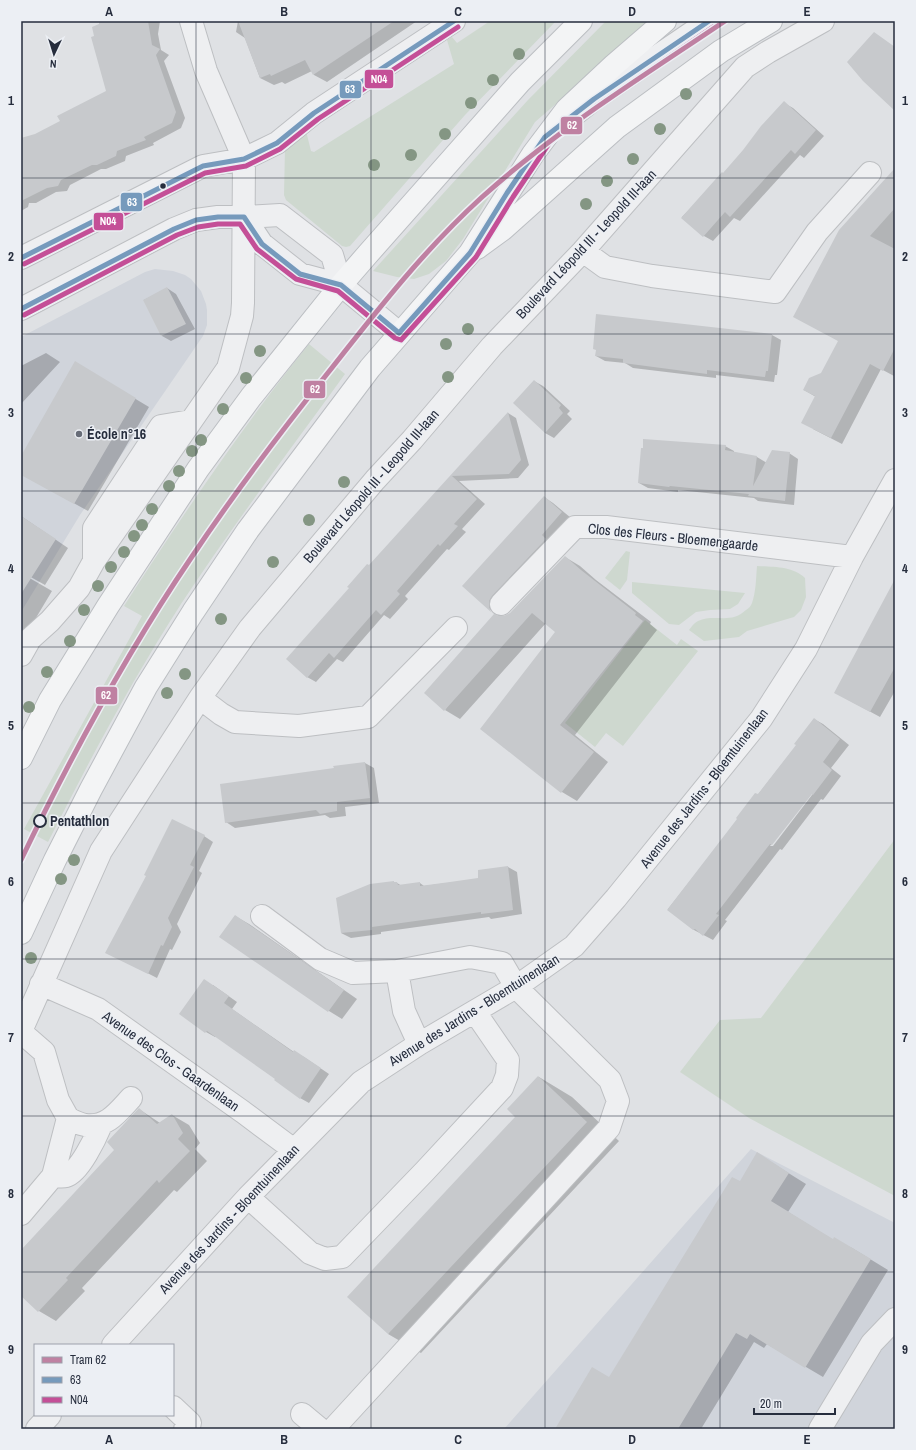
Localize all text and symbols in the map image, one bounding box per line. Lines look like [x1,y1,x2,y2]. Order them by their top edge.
text: A [105,3,113,20]
text: B [280,3,288,20]
text: C [454,3,462,20]
text: D [628,3,636,20]
text: E [803,3,811,20]
north arrow [34,34,74,74]
text: N [50,57,57,71]
line badge: N04 [364,69,394,89]
text: N04 [371,72,387,86]
line badge: 63 [339,80,362,99]
text: 63 [345,82,355,96]
text: 1 [8,92,14,109]
text: 1 [902,92,908,109]
line badge: 62 [560,116,583,135]
text: 62 [567,118,577,132]
street label: Boulevard Léopold III - Leopold III-laan [512,166,660,322]
unlabelled marker [158,181,168,191]
line badge: 63 [120,192,143,212]
text: 63 [127,195,137,209]
line badge: N04 [93,212,124,231]
text: N04 [100,214,116,228]
text: 2 [8,248,14,265]
text: 2 [902,248,908,265]
line badge: 62 [303,380,326,399]
text: 62 [310,382,320,396]
text: 3 [8,404,14,421]
text: 3 [902,404,908,421]
street label: Boulevard Léopold III - Leopold III-laan [299,405,443,567]
place label: École n°16 [87,425,146,443]
marker: École n°16 [74,429,84,439]
street label: Clos des Fleurs - Bloemengaarde [587,519,759,555]
text: 4 [8,560,14,577]
text: 4 [902,560,908,577]
line badge: 62 [95,686,118,705]
text: 62 [101,688,111,702]
street label: Avenue des Jardins - Bloemtuinenlaan [635,705,772,872]
text: 5 [8,717,14,734]
text: 5 [902,717,908,734]
place label: Pentathlon [50,812,109,830]
marker: Pentathlon [33,814,47,828]
text: 6 [8,873,14,890]
text: 6 [902,873,908,890]
street label: Avenue des Jardins - Bloemtuinenlaan [385,950,563,1071]
street label: Avenue des Clos - Gaardenlaan [98,1006,243,1115]
text: 7 [8,1029,14,1046]
text: 7 [902,1029,908,1046]
street label: Avenue des Jardins - Bloemtuinenlaan [154,1141,303,1298]
text: 8 [8,1185,14,1202]
text: 8 [902,1185,908,1202]
text: 9 [8,1341,14,1358]
text: 9 [902,1341,908,1358]
legend [34,1344,174,1416]
text: Tram 62 [70,1352,106,1368]
text: 63 [70,1372,81,1388]
scale bar [754,1390,835,1416]
text: N04 [70,1392,89,1408]
text: 20 m [760,1396,782,1412]
text: A [105,1431,113,1448]
text: B [280,1431,288,1448]
text: C [454,1431,462,1448]
text: D [628,1431,636,1448]
text: E [803,1431,811,1448]

